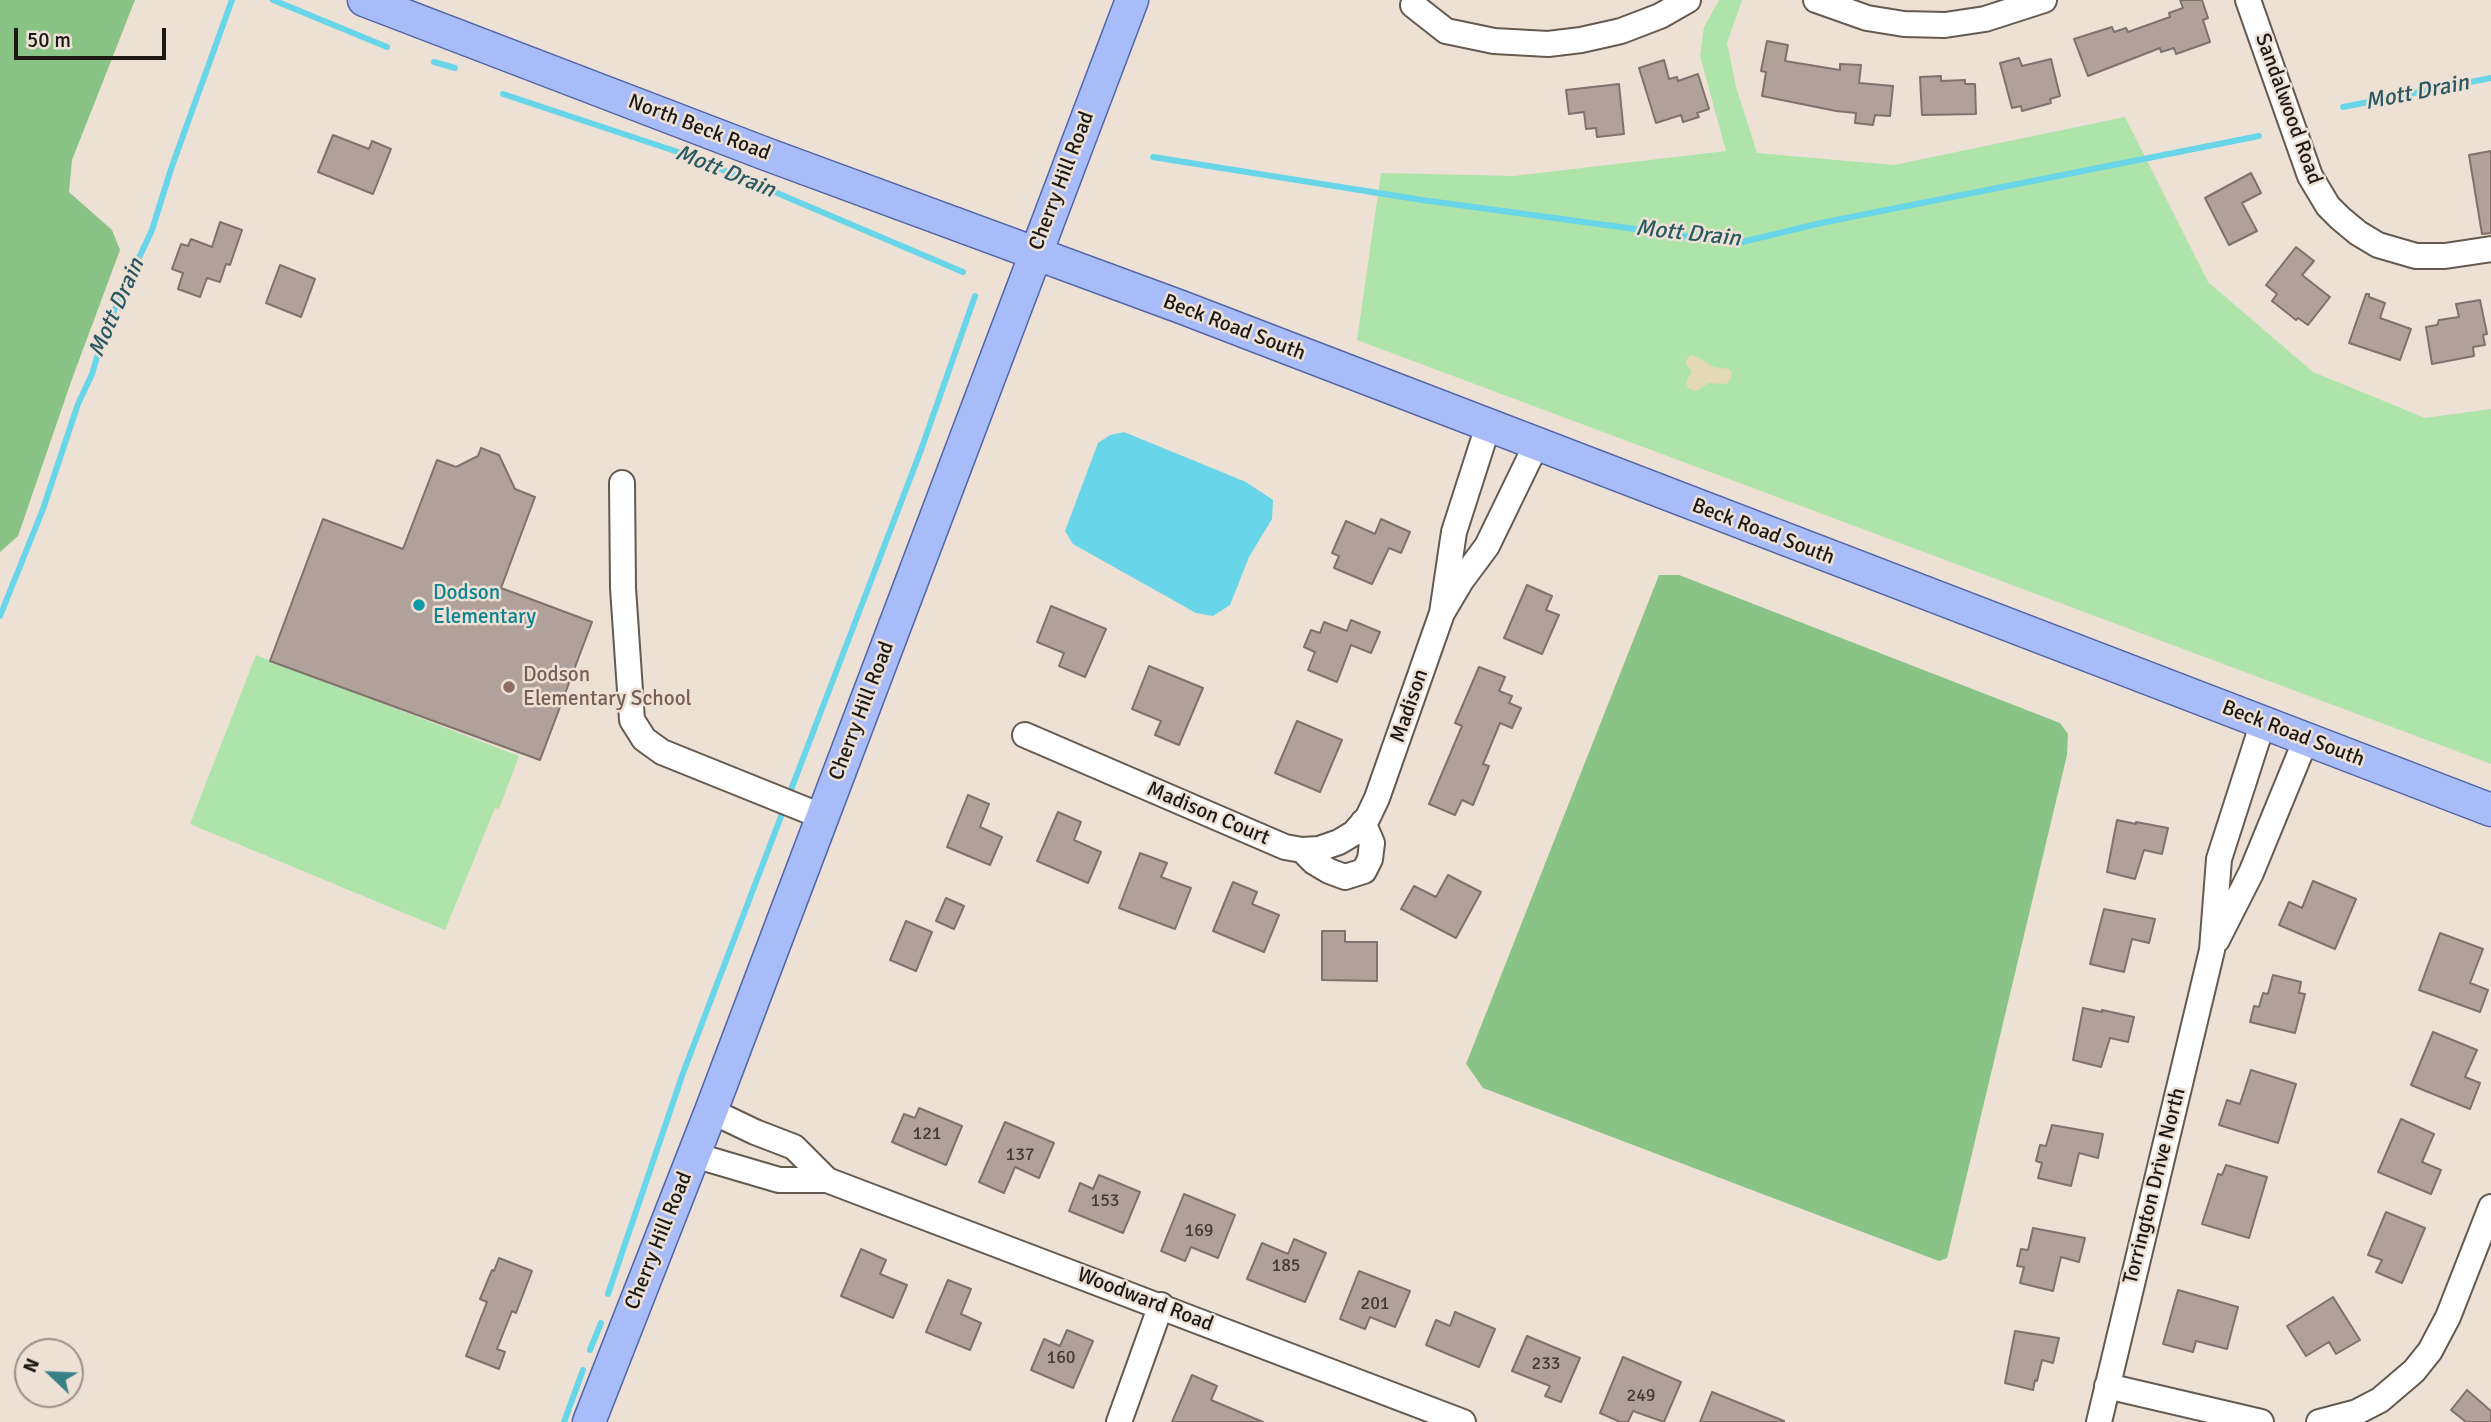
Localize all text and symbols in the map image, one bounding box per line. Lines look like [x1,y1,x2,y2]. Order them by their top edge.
scale bar [18,14,170,58]
text: 50 m [27,27,71,53]
street label: Sandalwood Road [2249,30,2327,188]
water label: Mott Drain [2363,69,2471,117]
street label: North Beck Road [624,89,774,167]
street label: Cherry Hill Road [1024,108,1100,254]
water label: Mott Drain [671,140,779,204]
water label: Mott Drain [1634,215,1742,253]
water label: Mott Drain [83,254,151,362]
street label: Beck Road South [1159,289,1309,367]
street label: Beck Road South [1688,493,1838,571]
place label: Dodson Elementary [433,580,536,630]
marker: Dodson Elementary [411,597,427,613]
street label: Cherry Hill Road [824,638,900,784]
place label: Dodson Elementary School [523,662,692,712]
street label: Madison [1386,666,1434,746]
marker: Dodson Elementary School [501,679,517,695]
street label: Beck Road South [2218,695,2368,773]
street label: Madison Court [1143,777,1273,851]
street label: Torrington Drive North [2118,1085,2192,1287]
house number: 121 [912,1123,942,1145]
house number: 137 [1005,1144,1035,1166]
street label: Cherry Hill Road [620,1168,698,1314]
house number: 153 [1090,1190,1120,1212]
house number: 169 [1184,1220,1214,1242]
house number: 185 [1271,1255,1301,1277]
street label: Woodward Road [1073,1262,1217,1338]
house number: 201 [1360,1293,1390,1315]
north arrow [14,1338,84,1408]
house number: 160 [1046,1347,1076,1369]
house number: 233 [1531,1353,1561,1375]
text: N [18,1355,45,1376]
house number: 249 [1626,1385,1656,1407]

